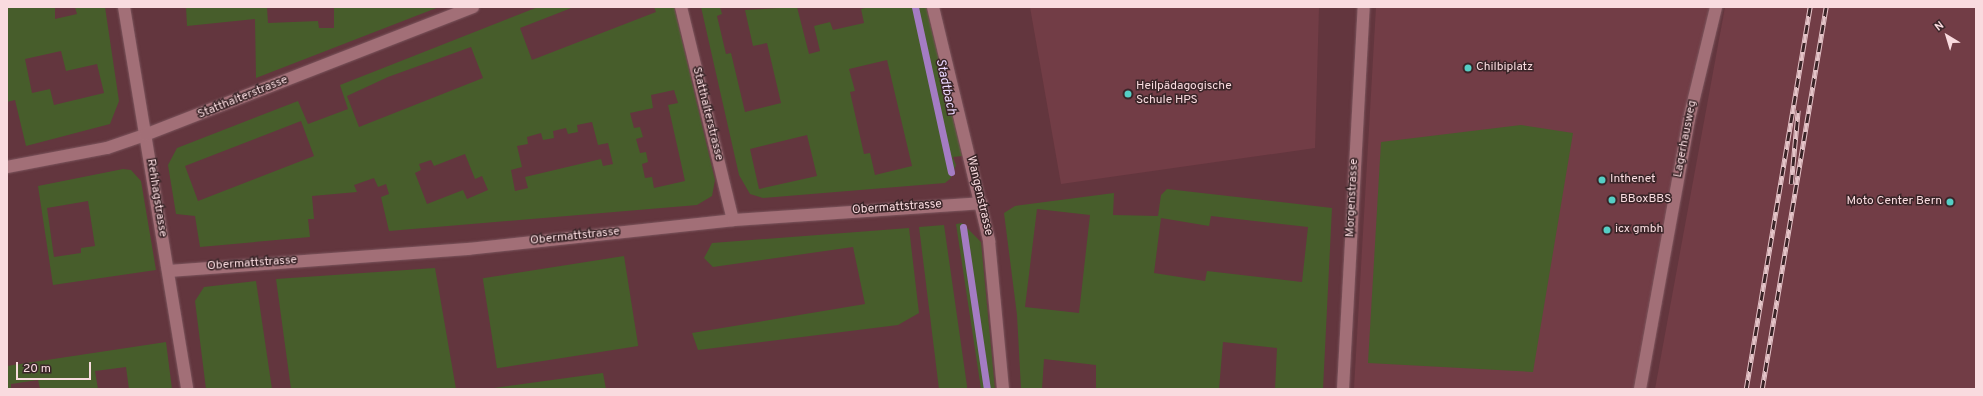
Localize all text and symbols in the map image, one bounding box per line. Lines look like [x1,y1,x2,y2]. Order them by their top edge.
north arrow [1927,16,1967,56]
text: N [1932,19,1947,34]
water label: Stadtbach [931,57,959,117]
place label: Chilbiplatz [1476,61,1533,75]
marker: Chilbiplatz [1463,63,1473,73]
street label: Statthalterstrasse [688,66,726,162]
street label: Statthalterstrasse [196,73,290,123]
place label: Heilpädagogische Schule HPS [1136,80,1232,108]
marker: Heilpädagogische Schule HPS [1123,89,1133,99]
street label: Lagerhausweg [1671,99,1701,179]
street label: Wangenstrasse [963,155,995,237]
street label: Rehhagstrasse [143,158,169,238]
street label: Morgenstrasse [1344,158,1362,238]
place label: Inthenet [1610,173,1656,187]
marker: Inthenet [1597,175,1607,185]
place label: BBoxBBS [1620,193,1671,207]
marker: BBoxBBS [1607,195,1617,205]
place label: Moto Center Bern [1846,195,1942,209]
marker: Moto Center Bern [1945,197,1955,207]
street label: Obermattstrasse [852,198,942,218]
place label: icx gmbh [1615,223,1663,237]
street label: Obermattstrasse [530,225,620,249]
marker: icx gmbh [1602,225,1612,235]
street label: Obermattstrasse [207,254,297,274]
scale bar [18,354,93,380]
text: 20 m [23,361,51,377]

